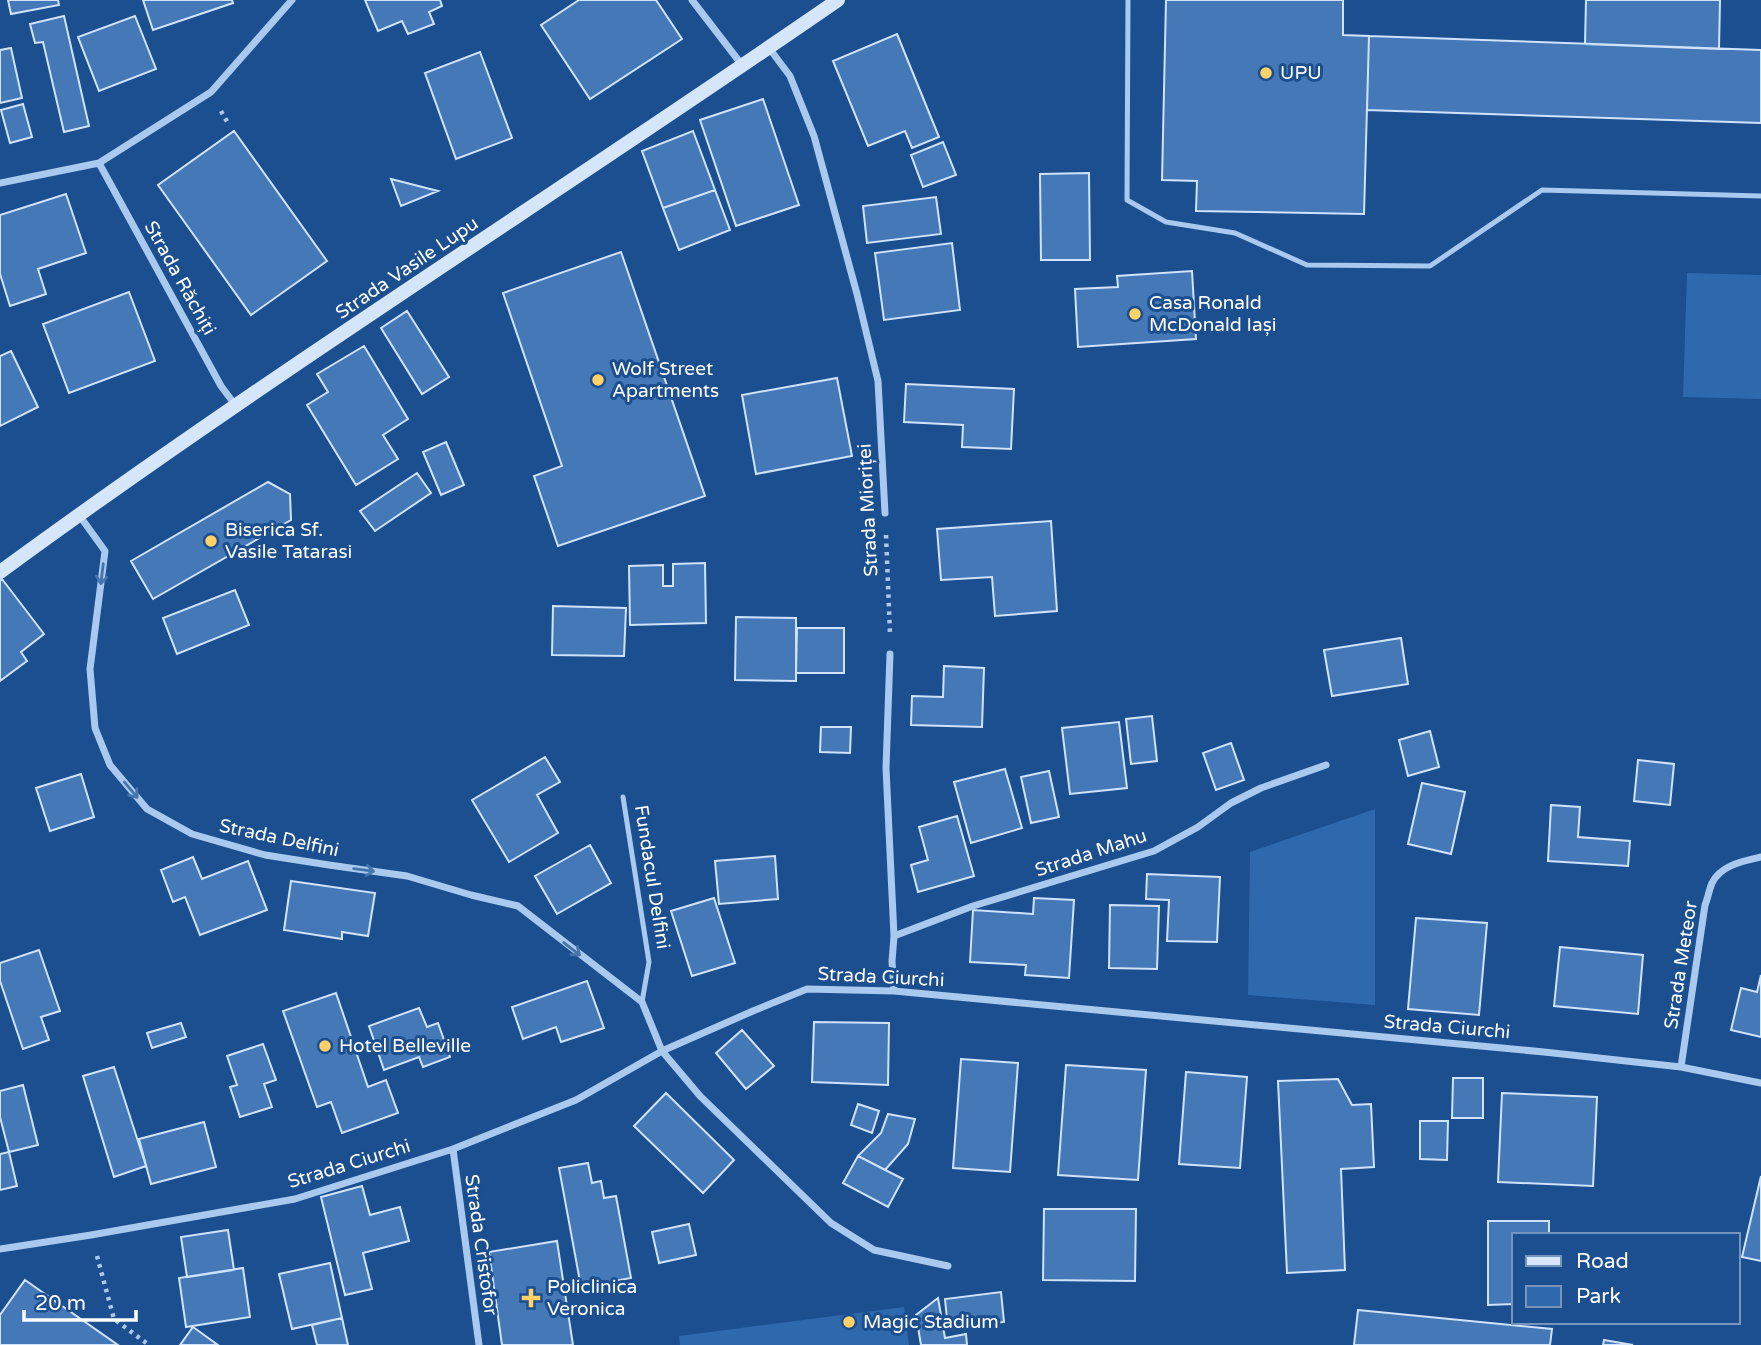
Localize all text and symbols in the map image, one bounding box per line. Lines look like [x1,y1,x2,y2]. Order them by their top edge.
place label: UPU [1280,62,1322,84]
marker: UPU [1258,65,1274,81]
street label: Strada Vasile Lupu [332,212,482,324]
street label: Strada Răchiți [140,217,220,339]
place label: Casa Ronald McDonald Iași [1149,292,1277,336]
marker: Casa Ronald McDonald Iași [1127,306,1143,322]
place label: Wolf Street Apartments [612,358,719,402]
marker: Wolf Street Apartments [590,372,606,388]
street label: Strada Mioriței [854,443,882,577]
place label: Biserica Sf. Vasile Tatarasi [225,519,352,563]
marker: Biserica Sf. Vasile Tatarasi [203,533,219,549]
one-way arrow [95,562,108,585]
one-way arrow [123,781,139,799]
street label: Fundacul Delfini [630,803,674,951]
street label: Strada Delfini [217,815,341,861]
street label: Strada Mahu [1032,825,1150,881]
one-way arrow [352,863,375,876]
street label: Strada Meteor [1660,899,1702,1031]
one-way arrow [562,941,581,956]
street label: Strada Ciurchi [817,963,945,991]
street label: Strada Ciurchi [1383,1011,1511,1043]
place label: Hotel Belleville [339,1035,471,1057]
marker: Hotel Belleville [317,1038,333,1054]
street label: Strada Ciurchi [285,1135,413,1193]
street label: Strada Cristofor [460,1173,502,1318]
legend [1512,1233,1740,1324]
text: Road [1576,1249,1629,1274]
place label: Policlinica Veronica [547,1276,637,1320]
scale bar [24,1278,136,1322]
text: Park [1576,1284,1621,1309]
marker: Policlinica Veronica [521,1288,541,1308]
text: 20 m [35,1291,86,1316]
place label: Magic Stadium [863,1311,999,1333]
marker: Magic Stadium [841,1314,857,1330]

